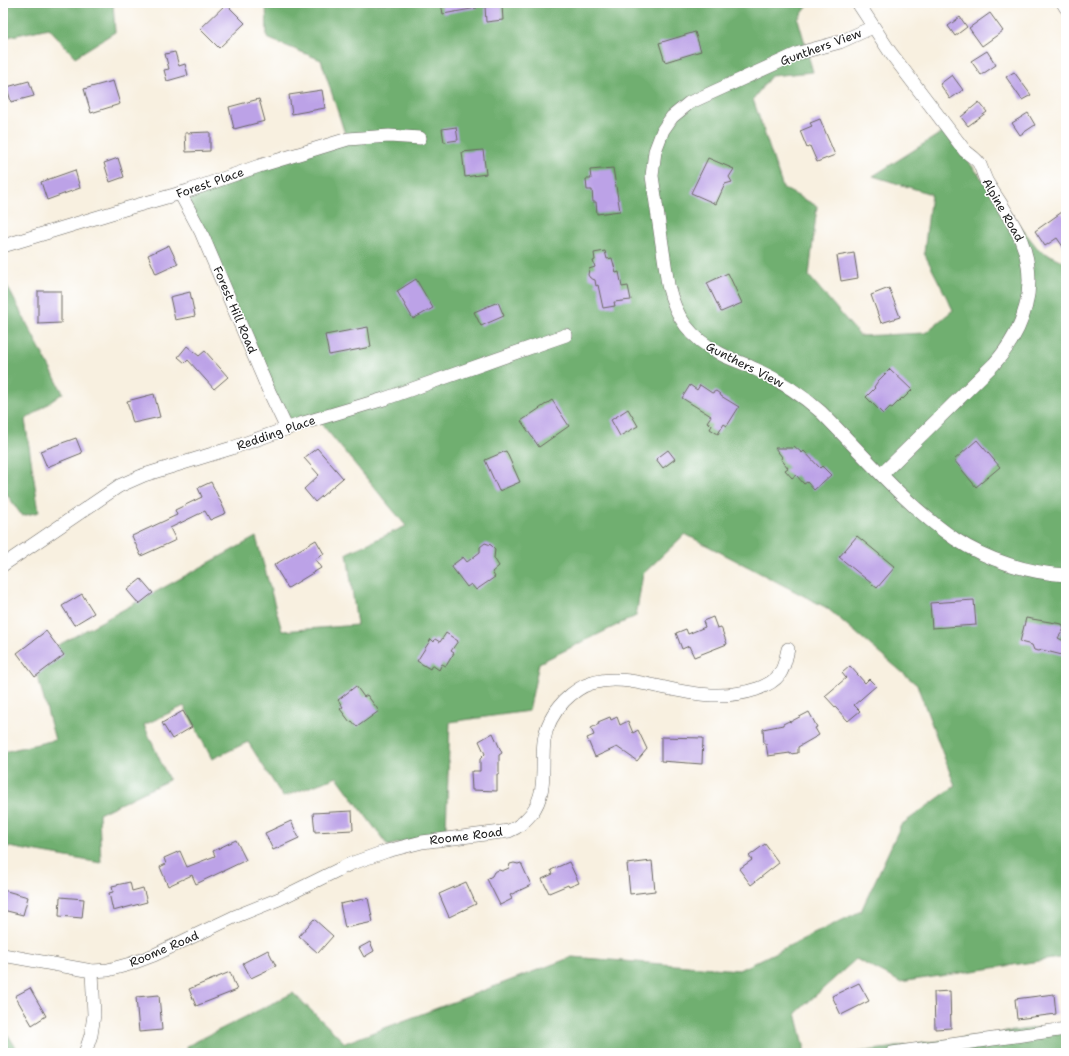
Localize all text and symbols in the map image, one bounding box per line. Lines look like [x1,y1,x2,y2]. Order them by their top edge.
street label: Gunthers View [778,25,865,69]
street label: Forest Place [174,164,246,202]
street label: Alpine Road [978,175,1028,245]
street label: Forest Hill Road [209,264,261,356]
street label: Gunthers View [703,338,787,392]
street label: Redding Place [235,412,318,454]
street label: Roome Road [428,824,504,848]
street label: Roome Road [127,927,201,971]

